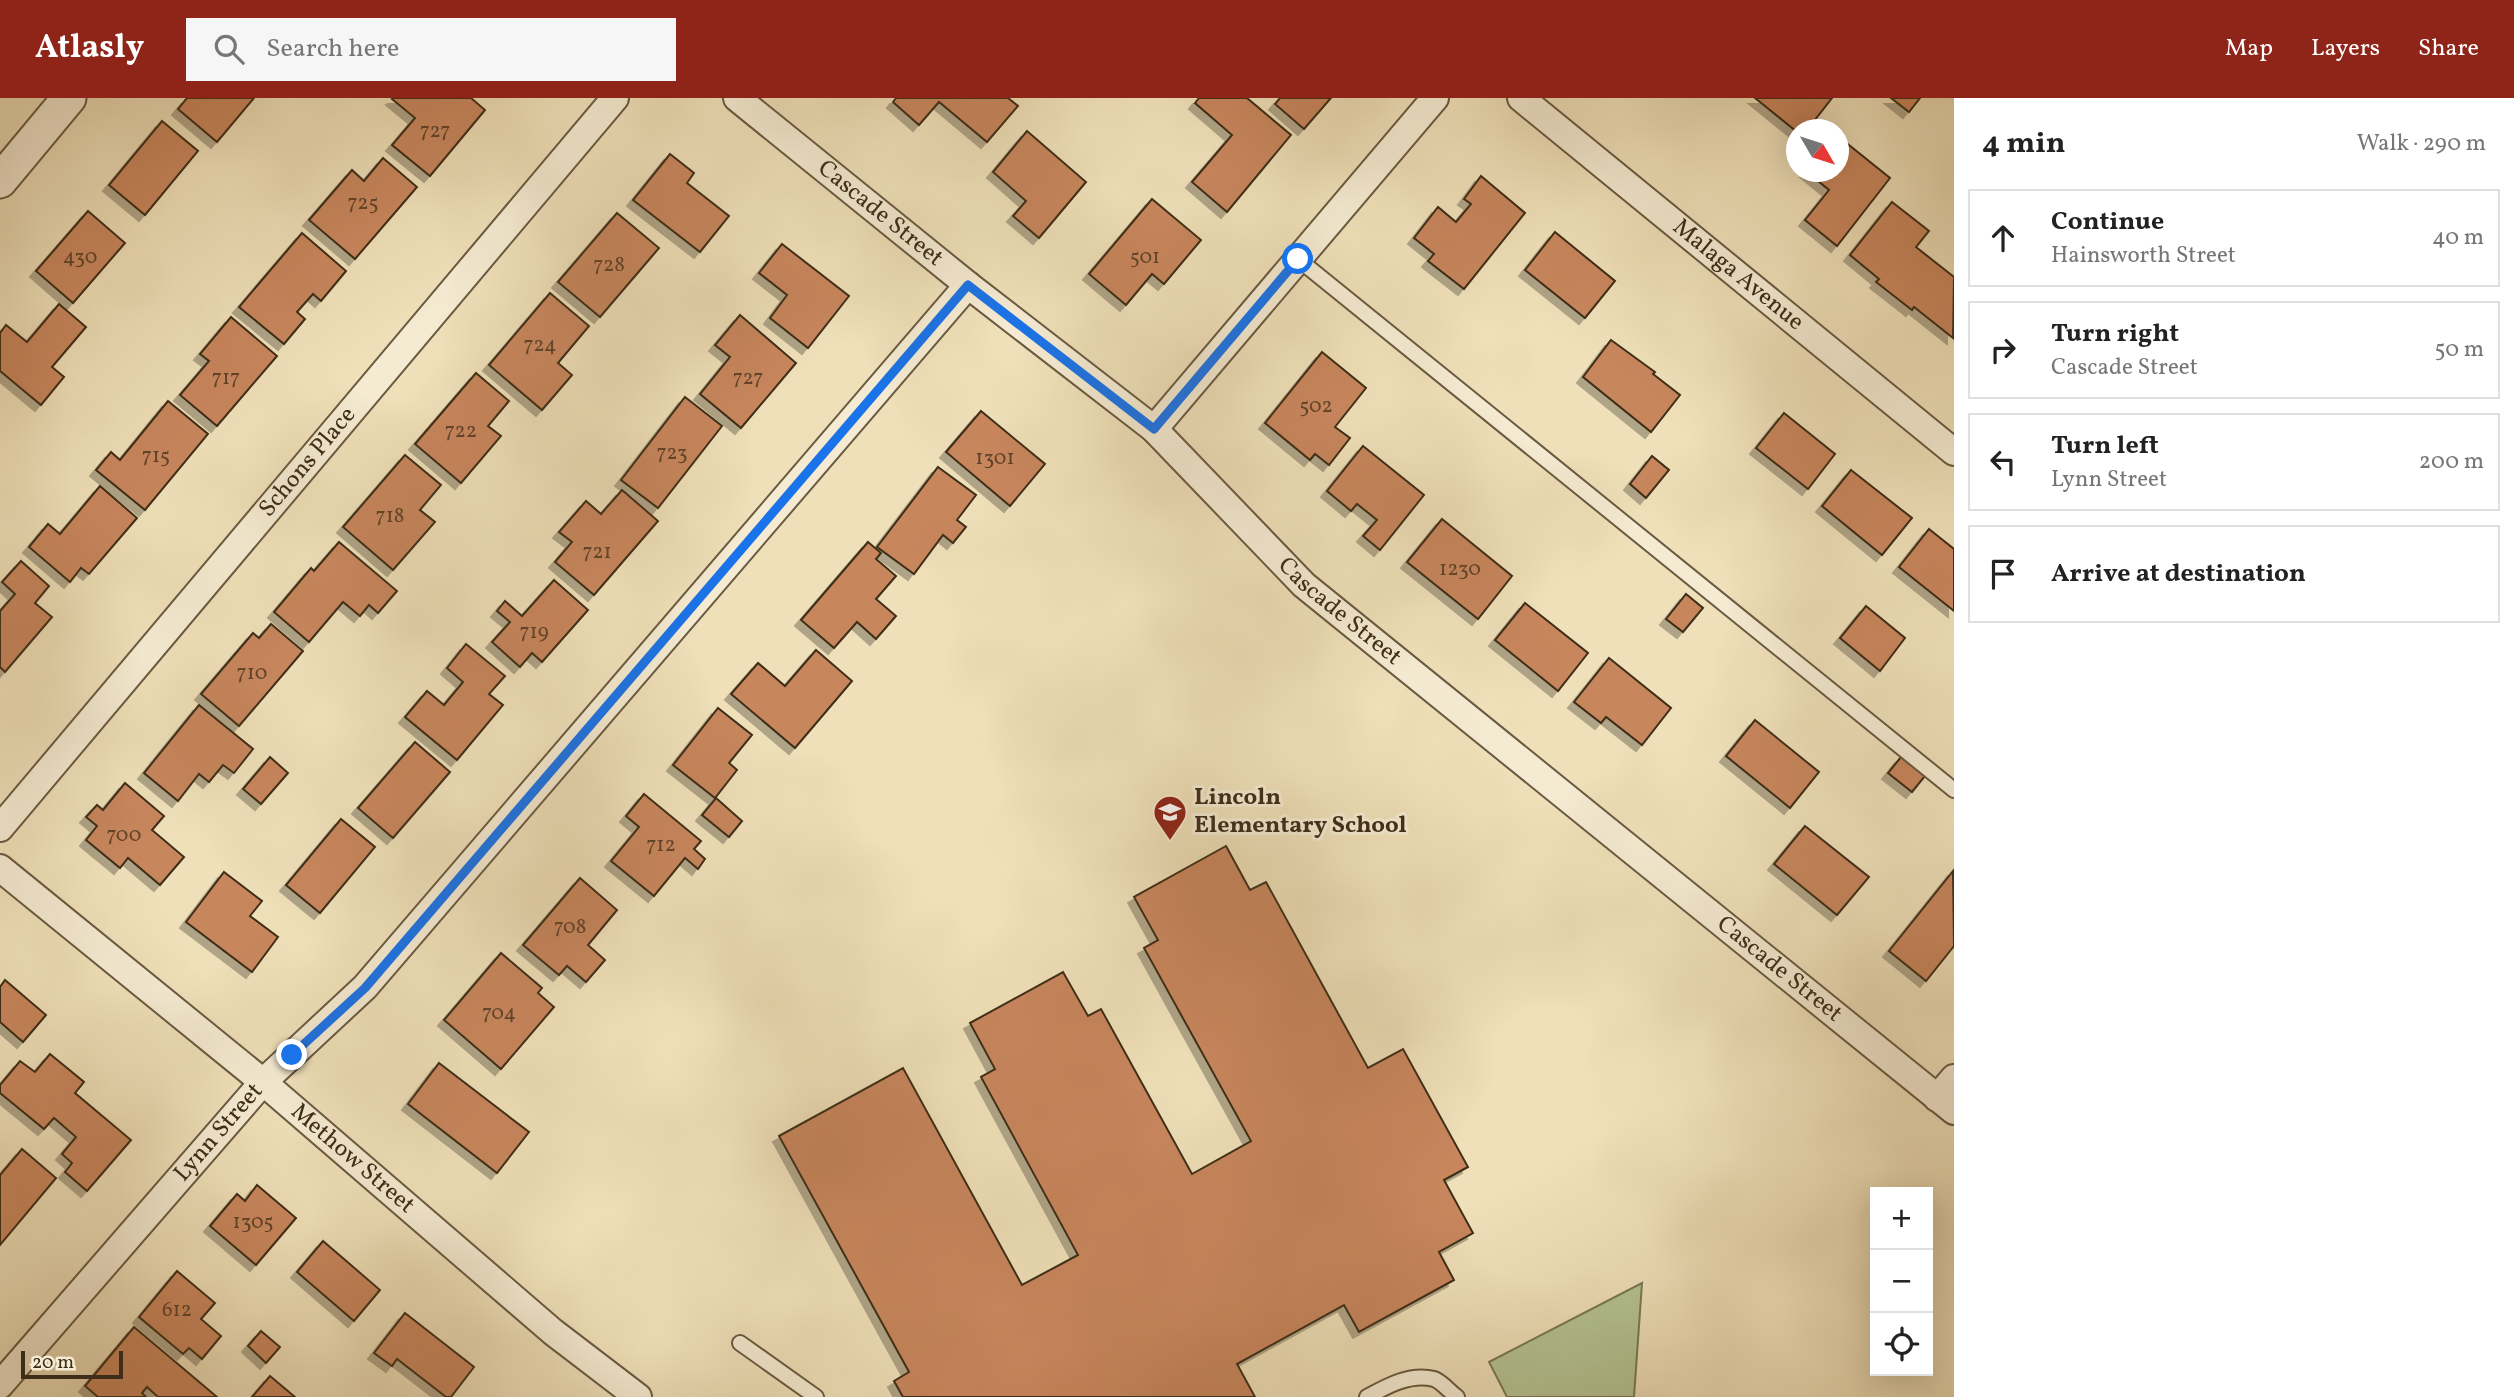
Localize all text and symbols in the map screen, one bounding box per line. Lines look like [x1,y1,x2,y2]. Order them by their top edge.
search box [186,18,676,81]
text: Atlasly [35,26,144,72]
icon: search [210,30,248,68]
text: Search here [266,31,399,67]
text: Map [2225,32,2273,66]
text: Layers [2311,32,2380,66]
text: Share [2418,32,2479,66]
house number: 727 [420,117,450,146]
north arrow [1786,119,1849,182]
text: 4 min [1982,123,2066,165]
text: Walk · 290 m [2357,128,2486,160]
street label: Cascade Street [810,152,950,275]
house number: 725 [347,189,379,218]
text: Continue [2051,204,2164,240]
street label: Malaga Avenue [1665,211,1811,339]
icon: ahead [1984,219,2022,257]
text: 40 m [2432,222,2484,254]
text: Hainsworth Street [2051,240,2236,272]
house number: 430 [63,243,97,272]
house number: 501 [1130,243,1160,272]
route start [1282,243,1313,274]
house number: 728 [593,251,625,280]
text: Turn right [2051,316,2179,352]
house number: 724 [524,331,556,360]
icon: right [1984,331,2022,369]
text: 50 m [2435,334,2484,366]
text: Cascade Street [2051,352,2198,384]
house number: 717 [212,364,240,393]
house number: 727 [733,364,763,393]
house number: 502 [1299,392,1333,421]
street label: Schons Place [251,400,365,525]
house number: 722 [445,417,477,446]
text: Turn left [2051,428,2159,464]
house number: 723 [656,439,688,468]
house number: 715 [142,442,170,471]
icon: left [1984,443,2022,481]
house number: 1301 [975,444,1015,473]
text: 200 m [2419,446,2484,478]
text: Lynn Street [2051,464,2167,496]
house number: 718 [375,502,405,531]
house number: 721 [582,538,612,567]
street label: Cascade Street [1269,550,1409,674]
house number: 1230 [1439,555,1481,584]
icon: arrive [1984,555,2022,593]
text: Arrive at destination [2051,556,2306,592]
house number: 719 [519,618,549,647]
house number: 710 [237,659,267,688]
place label: Lincoln Elementary School [1194,781,1407,843]
school or university icon: Lincoln Elementary School [1151,793,1189,842]
house number: 700 [106,821,142,850]
house number: 712 [646,831,676,860]
street label: Cascade Street [1709,908,1849,1031]
house number: 708 [554,913,586,942]
house number: 704 [482,999,516,1028]
route end [276,1039,307,1070]
street label: Lynn Street [166,1076,271,1190]
street label: Methow Street [283,1096,422,1222]
map controls [1870,1187,1933,1376]
button: + [1870,1187,1933,1250]
house number: 1305 [232,1208,274,1237]
button: − [1870,1250,1933,1313]
house number: 612 [162,1296,192,1325]
button: locate [1870,1313,1933,1376]
scale bar [21,1348,122,1380]
text: 20 m [32,1350,74,1376]

